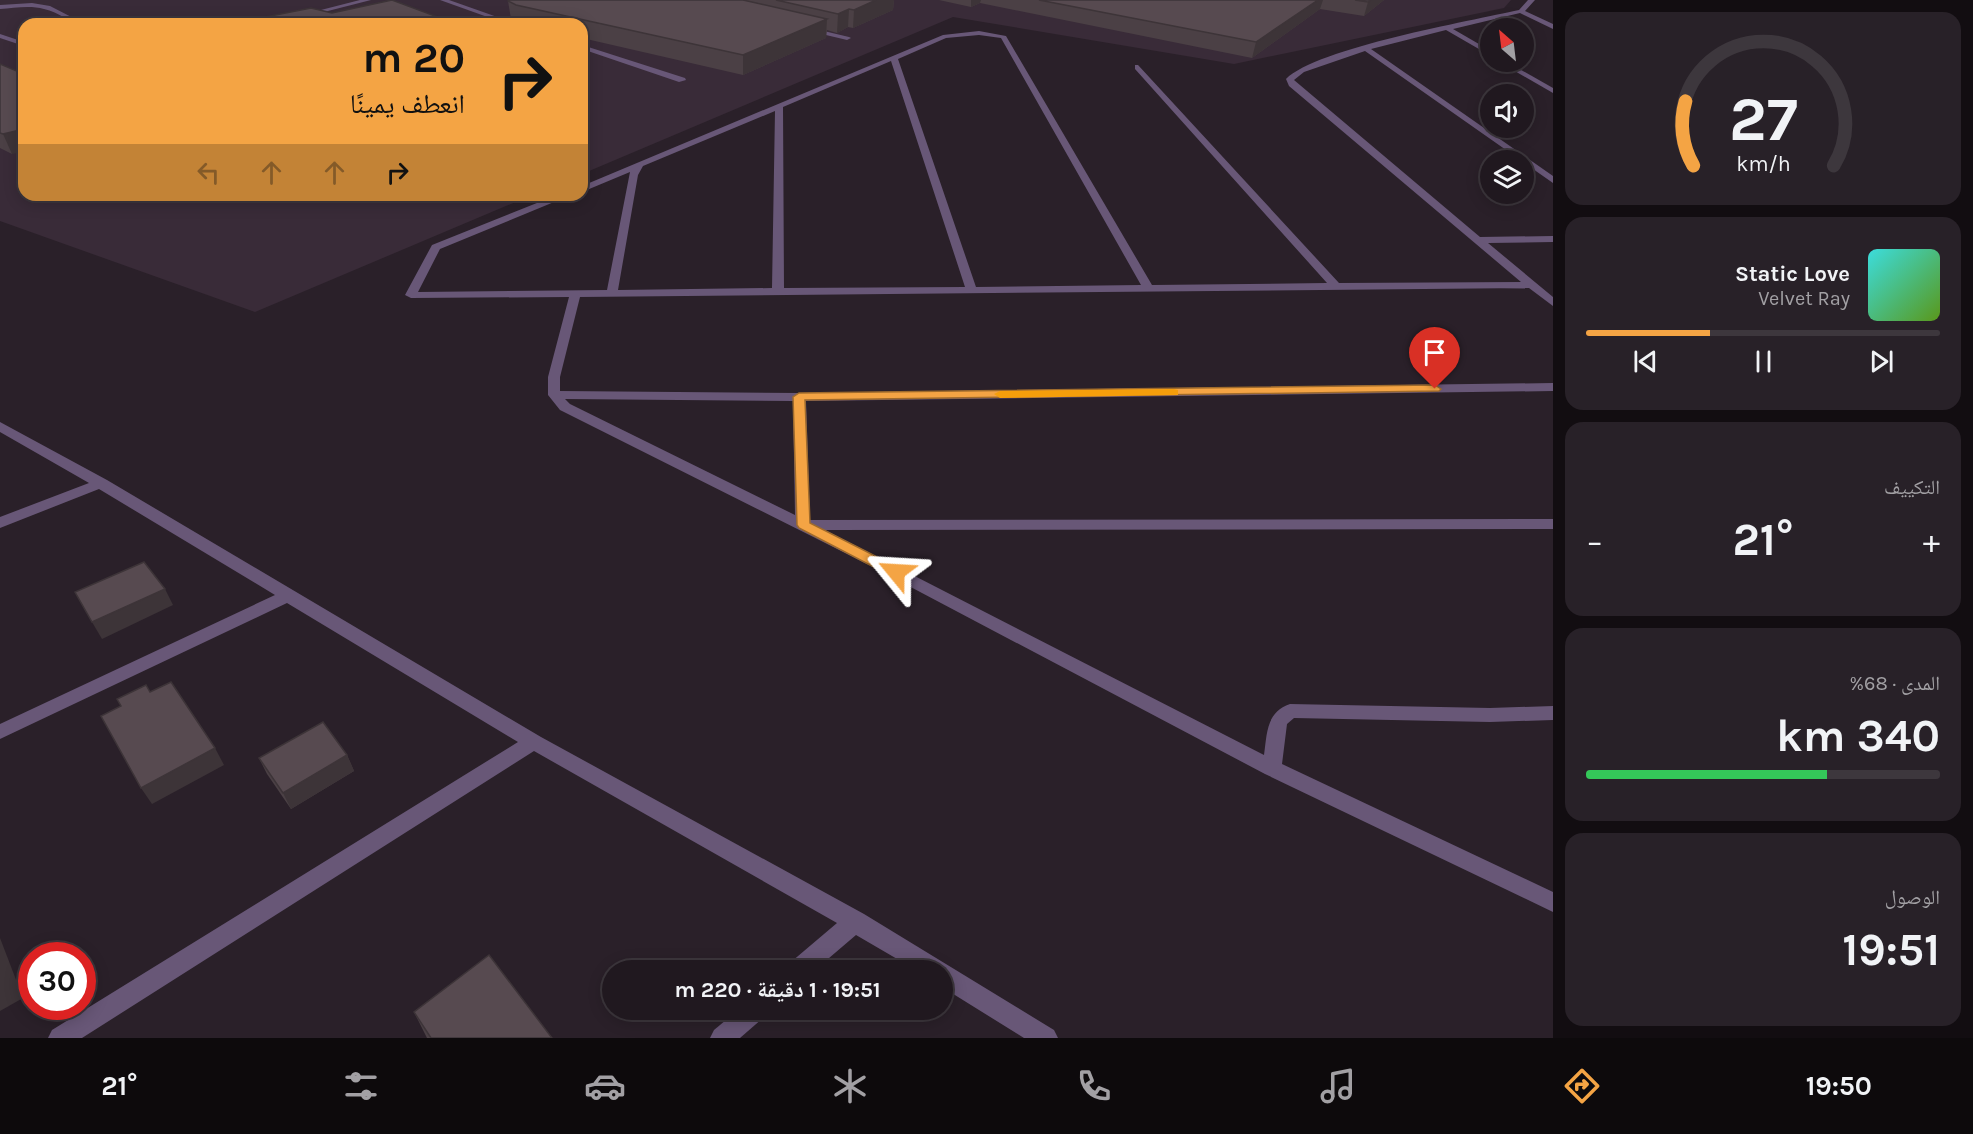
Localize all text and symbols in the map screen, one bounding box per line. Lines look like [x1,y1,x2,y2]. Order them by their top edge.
north arrow [1480,18,1534,72]
map controls [1480,18,1534,204]
text: 20 m [363,33,465,83]
icon: right [486,42,564,120]
text: 27 [1729,83,1797,156]
button: sound [1480,84,1534,138]
text: انعطف يمينًا [350,88,465,120]
button: layers [1480,150,1534,204]
text: km/h [1736,151,1790,176]
icon: left [192,156,225,189]
icon: ahead [255,156,288,189]
icon: ahead [318,156,351,189]
icon: right [381,156,414,189]
text: Static Love [1735,261,1850,287]
text: Velvet Ray [1758,287,1850,310]
pin [1409,327,1460,389]
icon: arrive [1418,336,1451,369]
icon: previous [1629,345,1662,378]
icon: pause [1747,345,1780,378]
icon: next [1865,345,1898,378]
text: التكييف [1884,476,1940,499]
text: 21° [1733,514,1793,566]
text: − [1586,522,1603,560]
text: + [1923,522,1940,560]
position arrow [864,540,928,604]
text: المدى · 68% [1850,672,1940,695]
text: 340 km [1776,710,1940,762]
text: الوصول [1885,886,1940,909]
text: 19:51 [1842,924,1940,976]
speed limit sign: 30 [18,942,96,1020]
text: 19:51 · 1 دقيقة · 220 m [674,977,881,1003]
icon: filters [340,1065,382,1107]
icon: car [584,1065,626,1107]
icon: climate [829,1065,871,1107]
icon: phone [1073,1065,1115,1107]
icon: music [1317,1065,1359,1107]
icon: directions [1561,1065,1603,1107]
text: 21° [101,1070,138,1102]
text: 19:50 [1806,1070,1872,1102]

